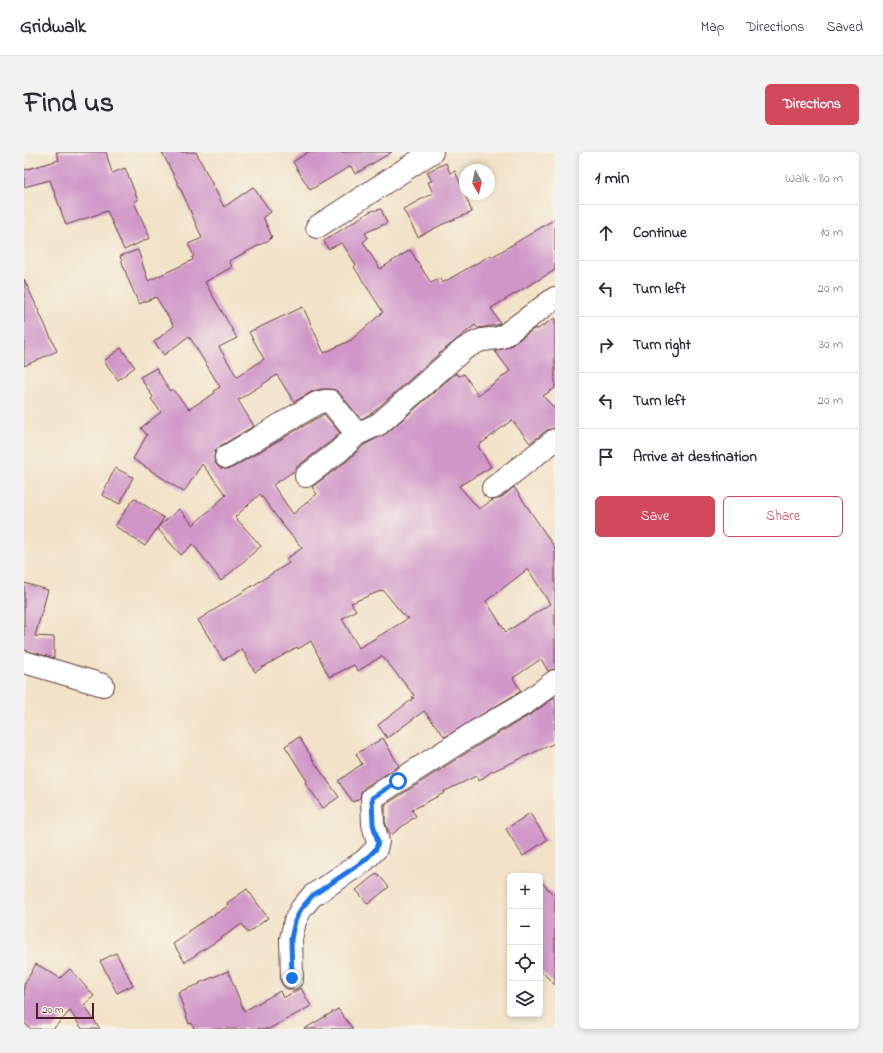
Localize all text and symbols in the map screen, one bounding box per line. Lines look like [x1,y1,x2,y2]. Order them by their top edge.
text: Gridwalk [20,14,86,41]
text: Map [701,17,724,38]
text: Directions [746,17,804,38]
text: Saved [826,17,863,38]
text: Find us [24,84,114,125]
button: Directions [765,84,859,125]
north arrow [459,164,495,200]
text: 1 min [595,166,629,191]
text: Walk · 80 m [785,169,843,188]
icon: ahead [595,222,617,244]
text: Continue [633,222,687,244]
text: 10 m [820,223,843,242]
icon: left [595,278,617,300]
text: Turn left [633,278,686,300]
text: 20 m [818,279,843,298]
icon: right [595,334,617,356]
text: Turn right [633,334,691,356]
text: 30 m [819,335,843,354]
icon: left [595,390,617,412]
text: Turn left [633,390,686,412]
text: 20 m [818,391,843,410]
icon: arrive [595,446,617,468]
text: Arrive at destination [633,446,757,468]
button: Save [595,496,715,537]
button: Share [723,496,843,537]
route start [389,772,407,790]
map controls [507,873,543,1017]
button: + [507,873,543,909]
button: − [507,909,543,945]
button: locate [507,945,543,981]
route end [283,969,301,987]
button: layers [507,981,543,1017]
scale bar [36,1001,94,1020]
text: 20 m [42,1002,64,1018]

